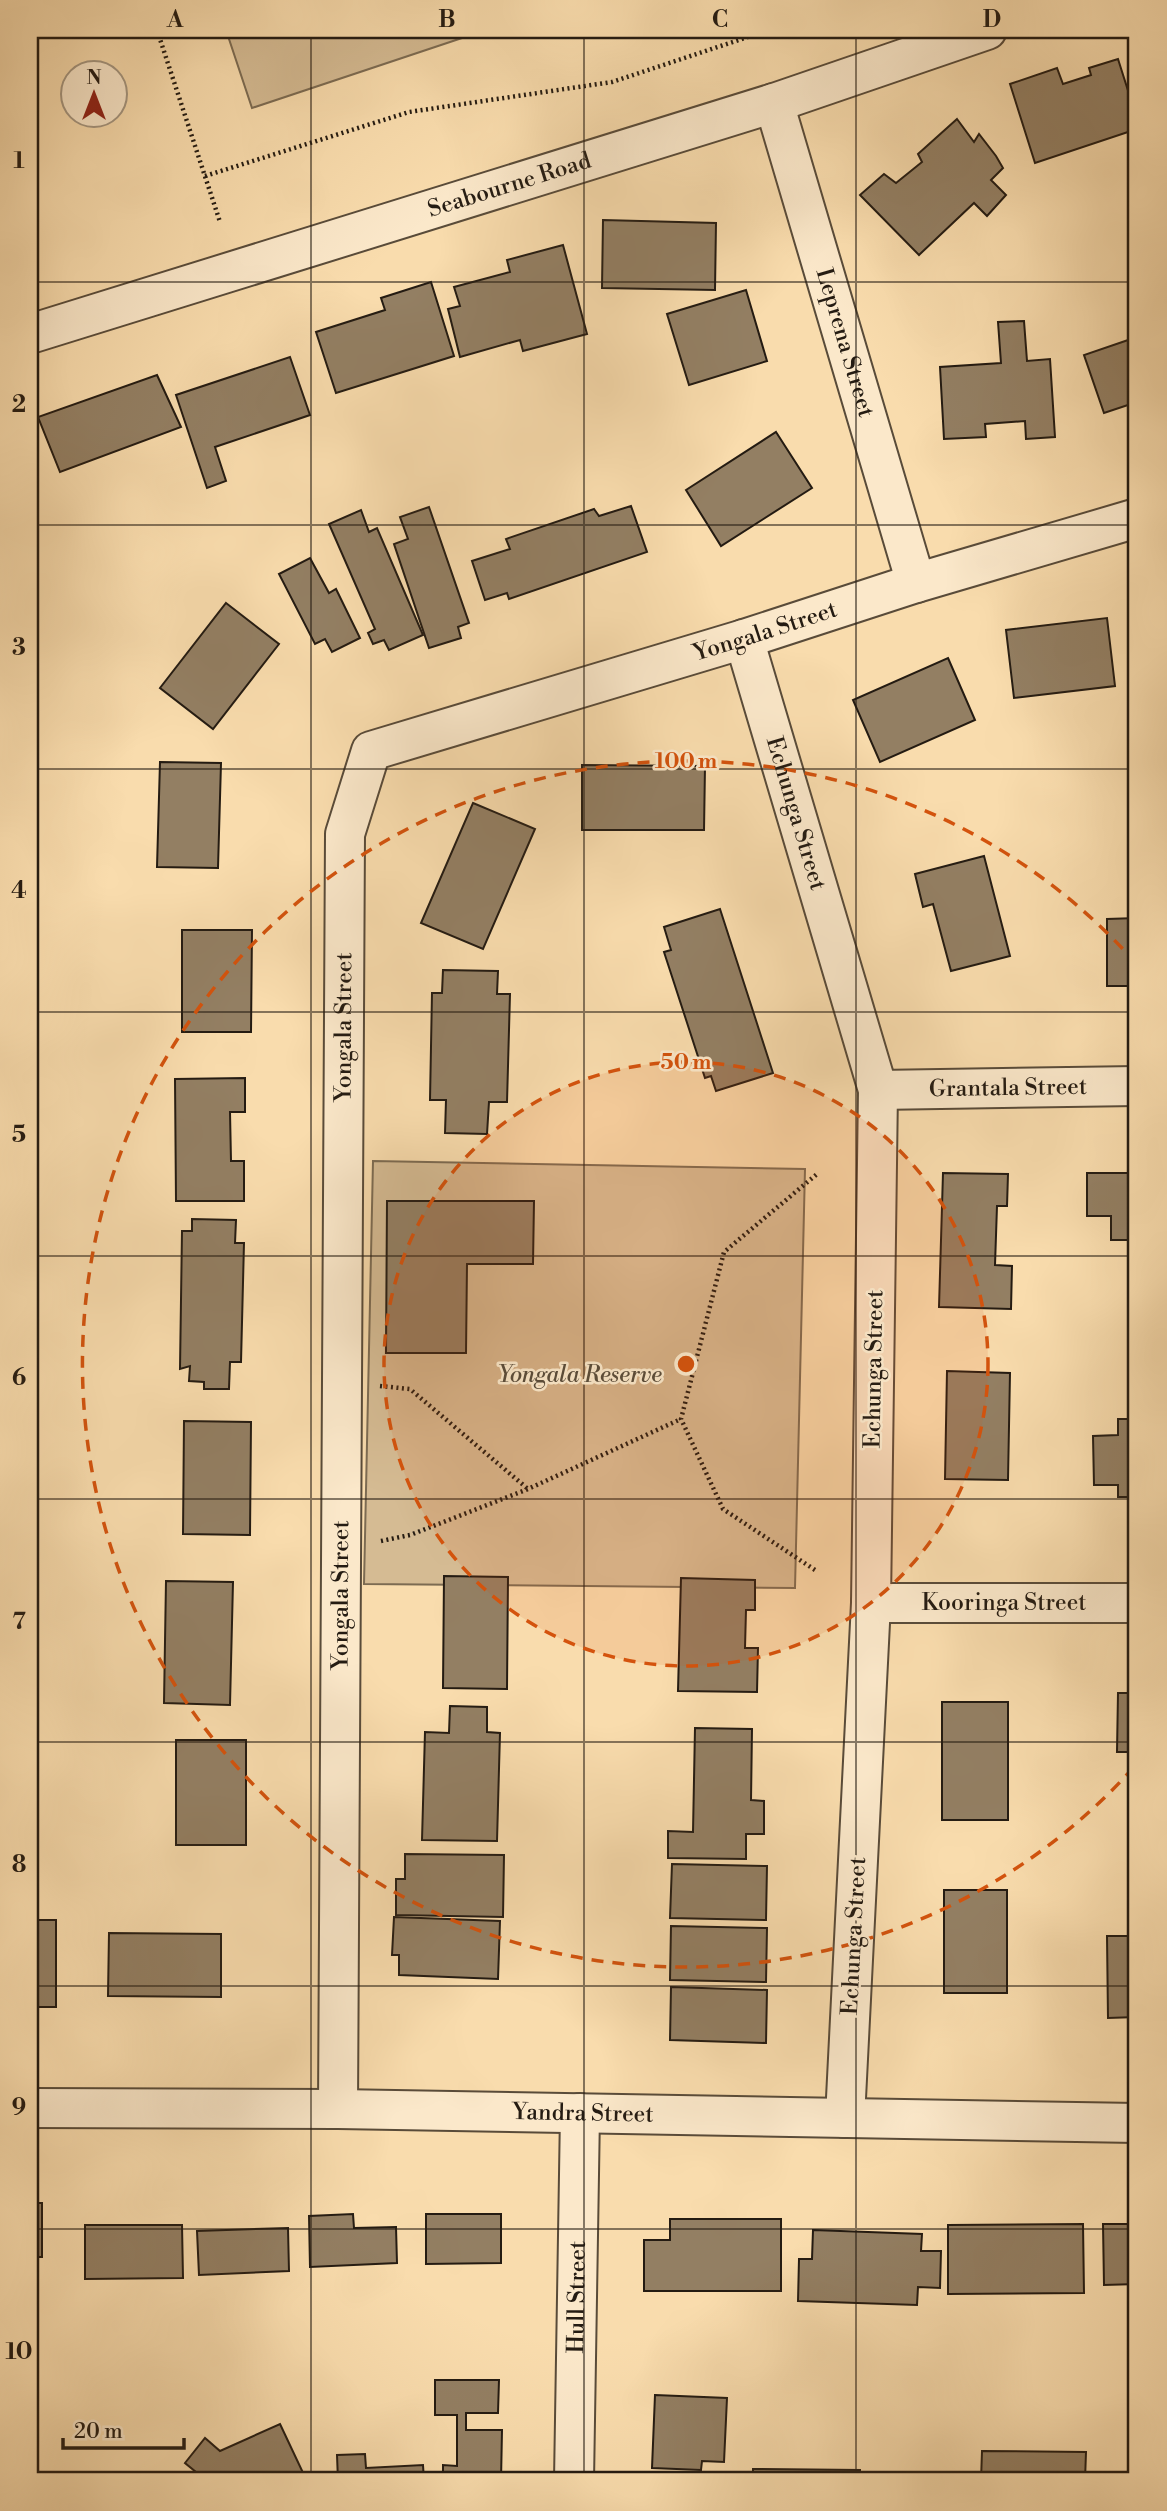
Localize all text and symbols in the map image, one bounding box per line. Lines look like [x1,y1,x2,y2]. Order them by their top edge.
text: A [166,6,184,34]
text: B [438,6,456,34]
text: C [712,6,728,34]
text: D [983,6,1001,34]
north arrow [60,60,130,130]
text: N [86,66,102,90]
text: 1 [13,147,25,175]
street label: Seabourne Road [424,147,594,224]
street label: Leprena Street [810,265,880,421]
text: 2 [12,391,26,419]
street label: Yongala Street [689,596,841,668]
text: 3 [12,634,26,662]
street label: Echunga Street [760,733,832,894]
text: 100 m [655,749,717,775]
text: 4 [11,877,27,905]
street label: Yongala Street [330,952,358,1103]
text: 50 m [661,1050,711,1076]
street label: Grantala Street [929,1073,1087,1103]
text: 5 [12,1121,26,1149]
street label: Echunga Street [859,1289,889,1449]
centre of rings [674,1352,698,1376]
park label: Yongala Reserve [498,1361,662,1389]
text: 6 [12,1364,26,1392]
street label: Yongala Street [326,1520,355,1671]
street label: Kooringa Street [921,1589,1087,1617]
text: 7 [12,1608,26,1636]
text: 8 [12,1851,26,1879]
street label: Echunga Street [836,1856,872,2016]
text: 9 [12,2094,26,2122]
street label: Yandra Street [511,2098,654,2129]
street label: Hull Street [562,2241,592,2353]
text: 10 [5,2338,33,2366]
scale bar [63,2406,184,2450]
text: 20 m [74,2419,123,2445]

